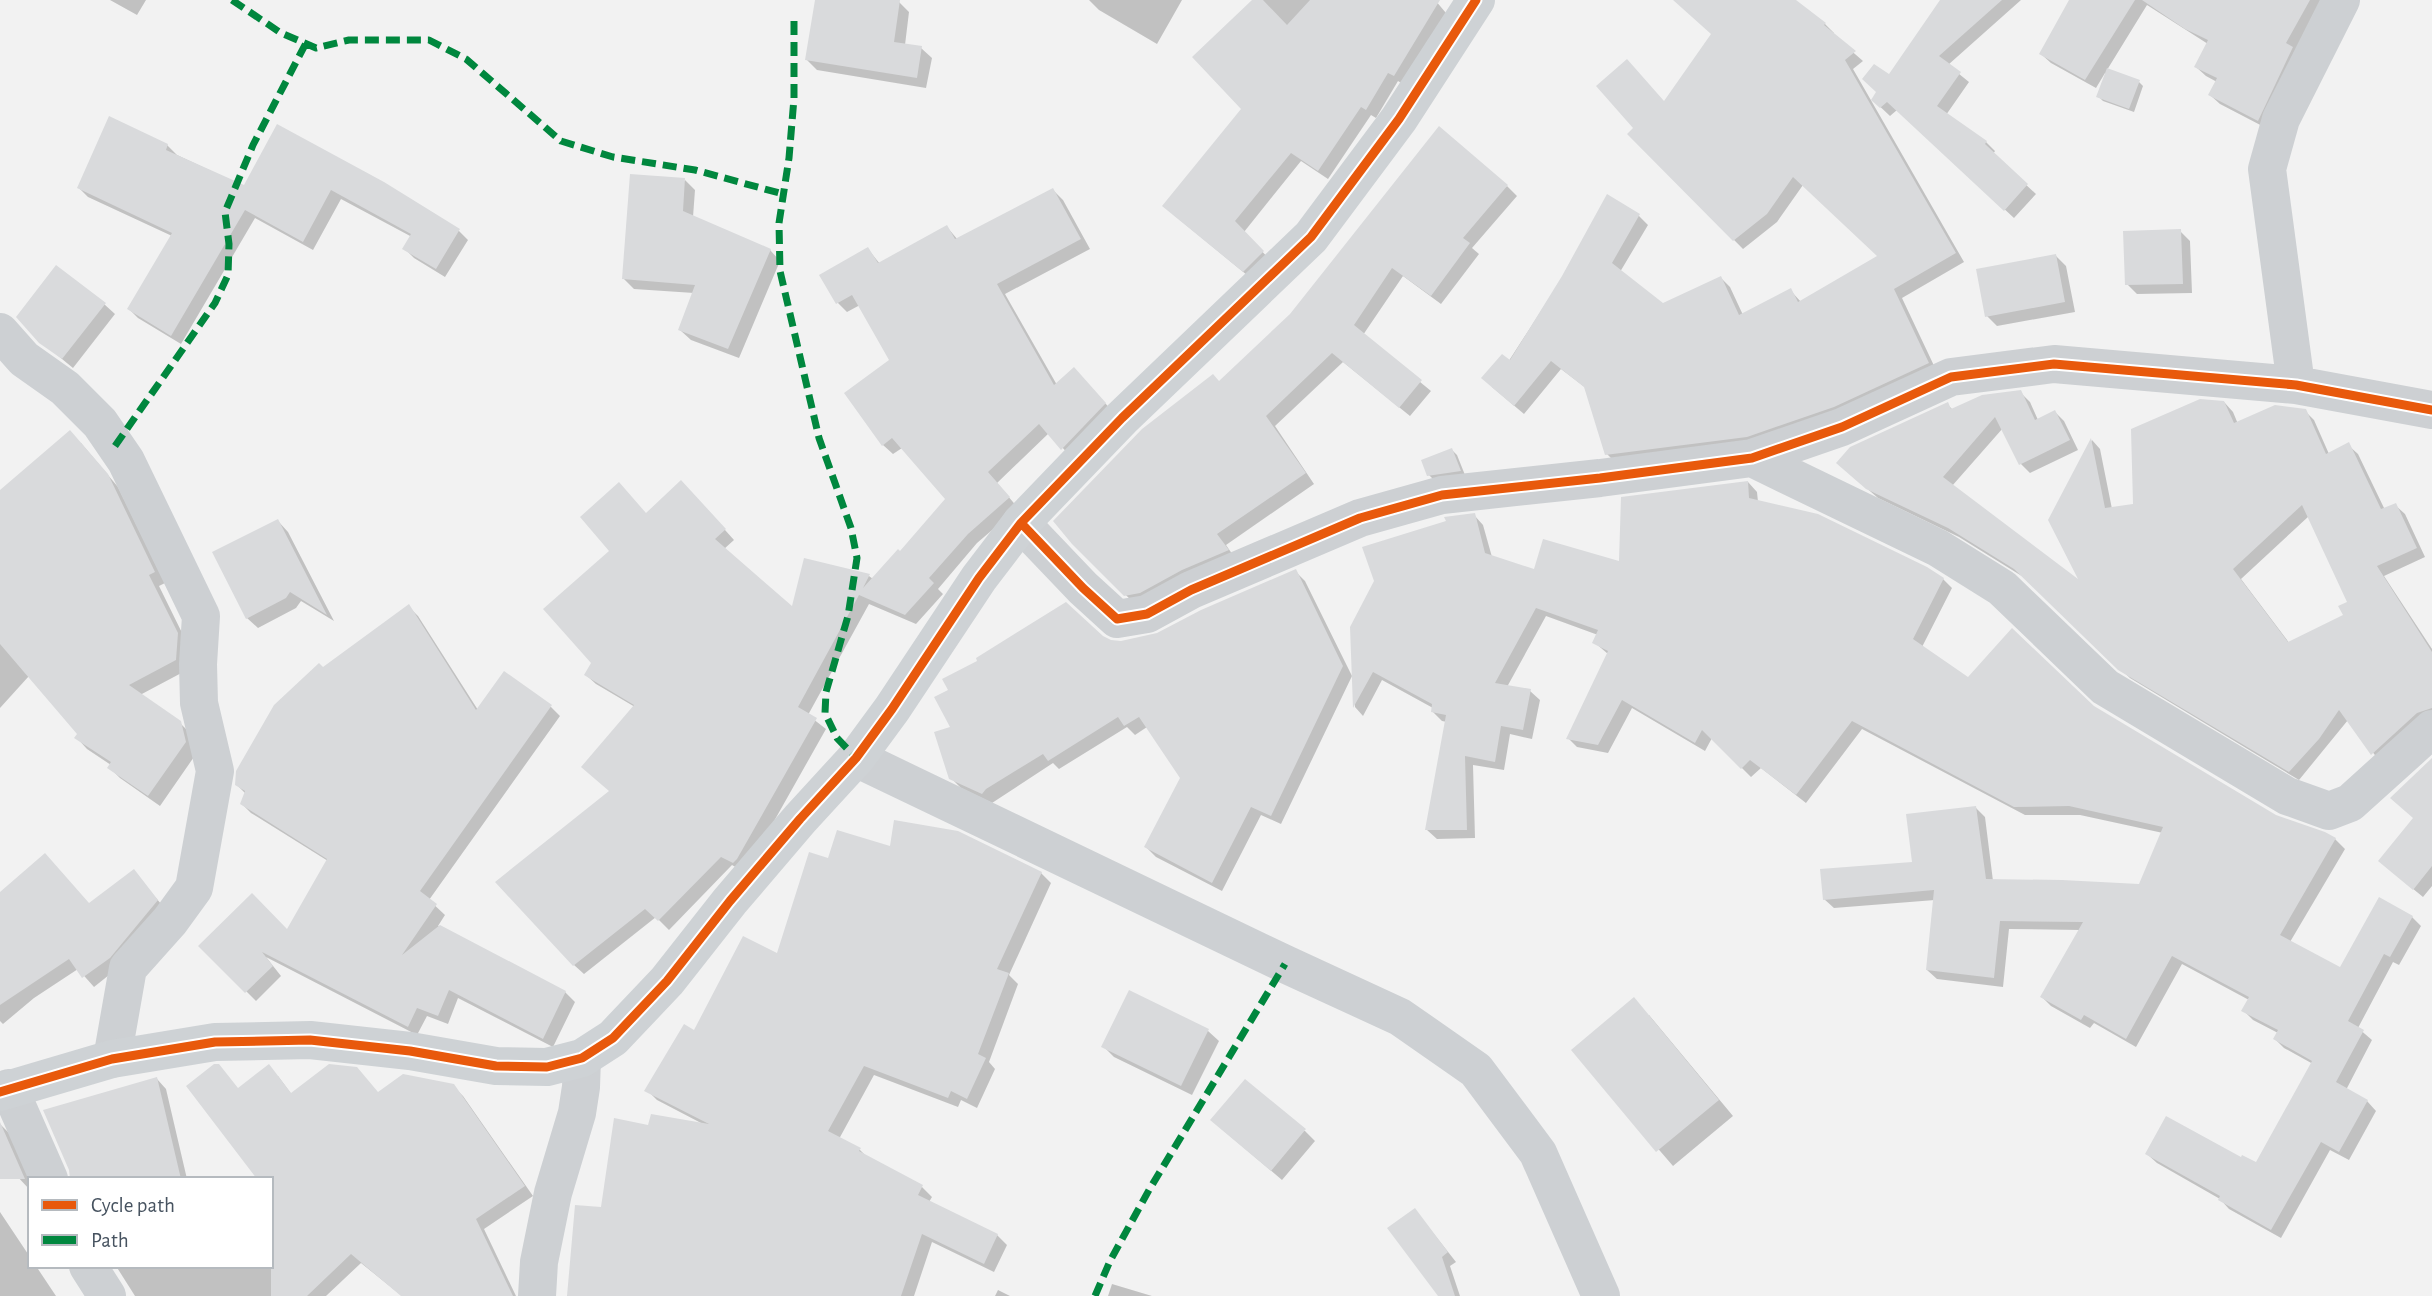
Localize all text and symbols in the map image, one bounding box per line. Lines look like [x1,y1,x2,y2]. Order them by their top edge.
legend [28,1177,273,1268]
text: Cycle path [91,1195,175,1216]
text: Path [91,1230,129,1251]

